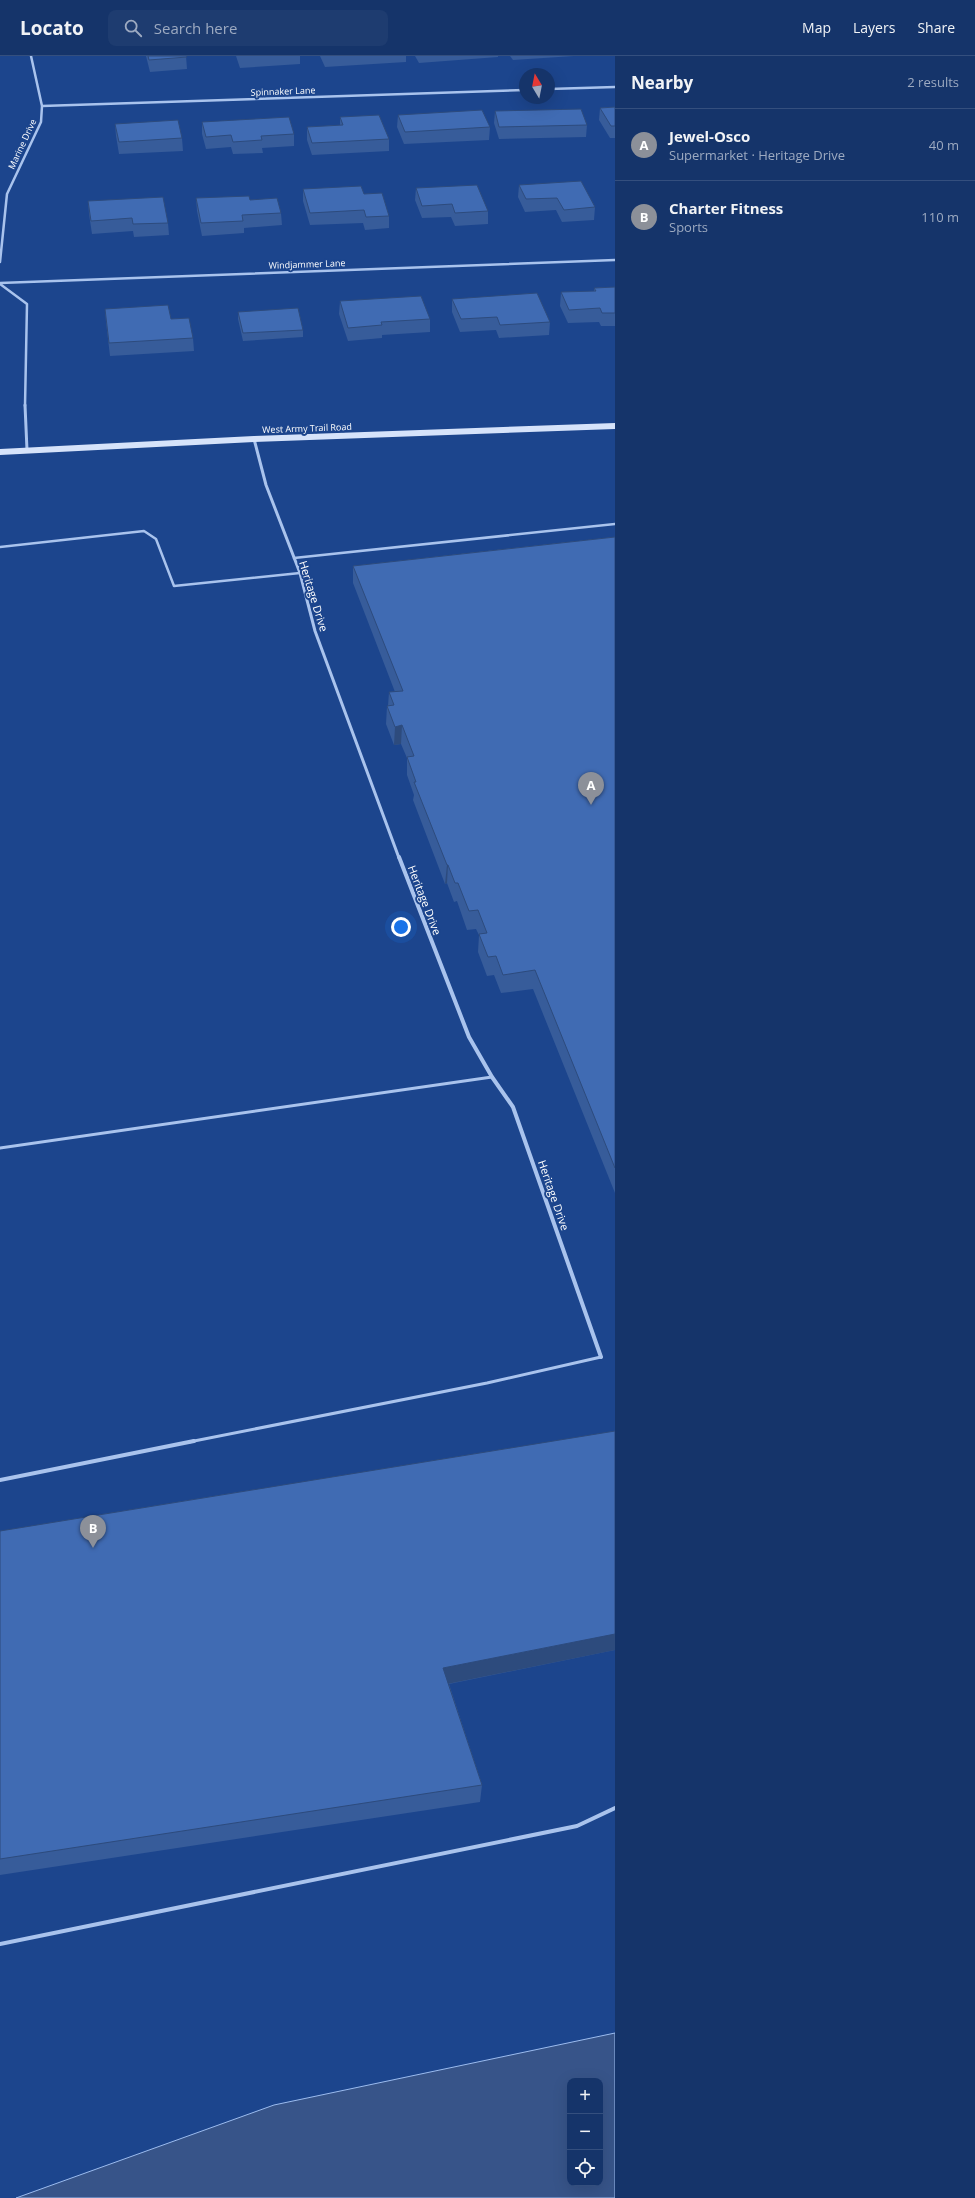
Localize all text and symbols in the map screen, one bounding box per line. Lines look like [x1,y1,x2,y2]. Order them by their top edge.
search box [108,10,388,46]
text: Locato [20,15,84,41]
icon: search [122,17,144,39]
text: Search here [154,18,237,38]
text: Map [802,18,831,37]
text: Layers [853,18,895,37]
text: Share [917,18,955,37]
north arrow [519,68,555,104]
text: Nearby [631,71,693,94]
text: 2 results [907,73,959,91]
street label: Spinnaker Lane [250,83,316,99]
street label: Marine Drive [5,117,39,171]
text: Jewel-Osco [669,126,750,146]
text: A [640,136,648,154]
text: 40 m [929,136,959,154]
text: Supermarket · Heritage Drive [669,146,845,164]
text: Charter Fitness [669,198,783,218]
text: B [640,208,648,226]
text: 110 m [921,208,959,226]
text: Sports [669,218,708,236]
street label: Windjammer Lane [268,256,346,272]
street label: West Army Trail Road [262,420,352,436]
street label: Heritage Drive [296,559,332,633]
pin: A [578,772,604,805]
street label: Heritage Drive [405,863,445,937]
your location [391,917,411,937]
street label: Heritage Drive [535,1158,573,1232]
pin: B [80,1515,106,1548]
map controls [567,2078,603,2186]
button: + [567,2078,603,2114]
button: − [567,2114,603,2150]
button: locate [567,2150,603,2186]

